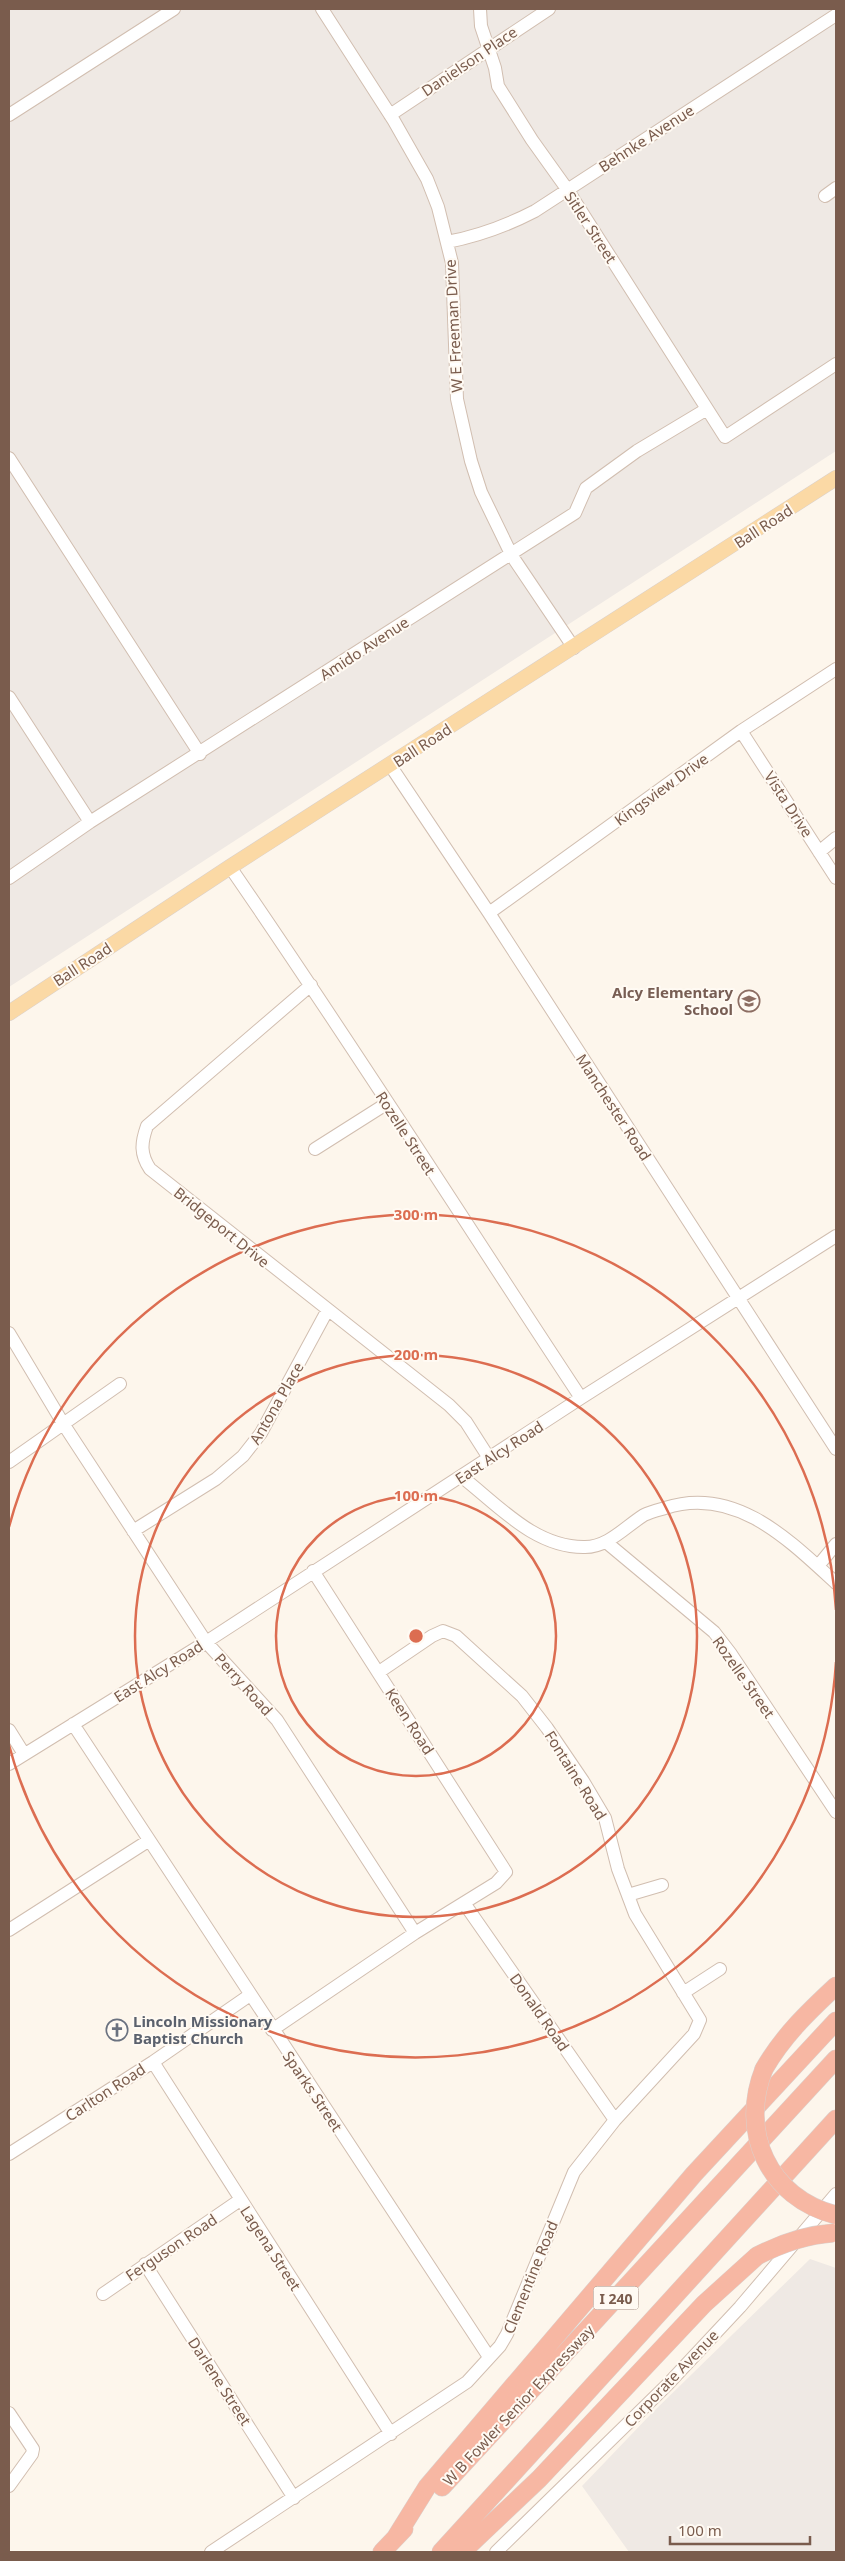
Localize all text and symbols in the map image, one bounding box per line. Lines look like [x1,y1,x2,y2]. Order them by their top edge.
street label: Danielson Place [417,22,521,100]
street label: Behnke Avenue [595,100,697,176]
street label: Sitler Street [560,187,622,267]
street label: W E Freeman Drive [440,259,466,393]
street label: Ball Road [730,500,796,552]
street label: Amido Avenue [316,612,412,684]
street label: Ball Road [389,719,455,771]
street label: Kingsview Drive [610,748,712,830]
street label: Vista Drive [760,767,818,841]
street label: Ball Road [49,938,115,990]
place label: Alcy Elementary School [612,982,733,1019]
school or university icon: Alcy Elementary School [737,989,761,1013]
street label: Manchester Road [572,1050,656,1164]
street label: Rozelle Street [372,1087,441,1179]
street label: Bridgeport Drive [170,1182,274,1272]
text: 300 m [394,1204,438,1224]
text: 200 m [394,1344,438,1364]
street label: Antona Place [244,1358,308,1448]
street label: East Alcy Road [451,1416,547,1488]
text: 100 m [394,1485,438,1505]
centre of rings [407,1627,425,1645]
street label: Rozelle Street [708,1632,780,1722]
street label: East Alcy Road [110,1636,206,1706]
street label: Perry Road [211,1649,277,1719]
street label: Keen Road [381,1684,439,1758]
street label: Fontaine Road [541,1727,611,1823]
street label: Donald Road [506,1969,574,2055]
place label: Lincoln Missionary Baptist Church [133,2011,273,2048]
church icon: Lincoln Missionary Baptist Church [105,2018,129,2042]
street label: Sparks Street [279,2047,348,2136]
street label: Carlton Road [61,2059,149,2125]
street label: Lagena Street [236,2202,306,2295]
street label: Ferguson Road [121,2209,221,2285]
street label: Clementine Road [498,2217,562,2337]
road number: I 240 [594,2286,638,2310]
street label: W B Fowler Senior Expressway [438,2320,598,2490]
street label: Corporate Avenue [619,2325,723,2431]
street label: Darlene Street [184,2333,256,2429]
scale bar [670,2514,810,2546]
text: 100 m [678,2520,722,2540]

